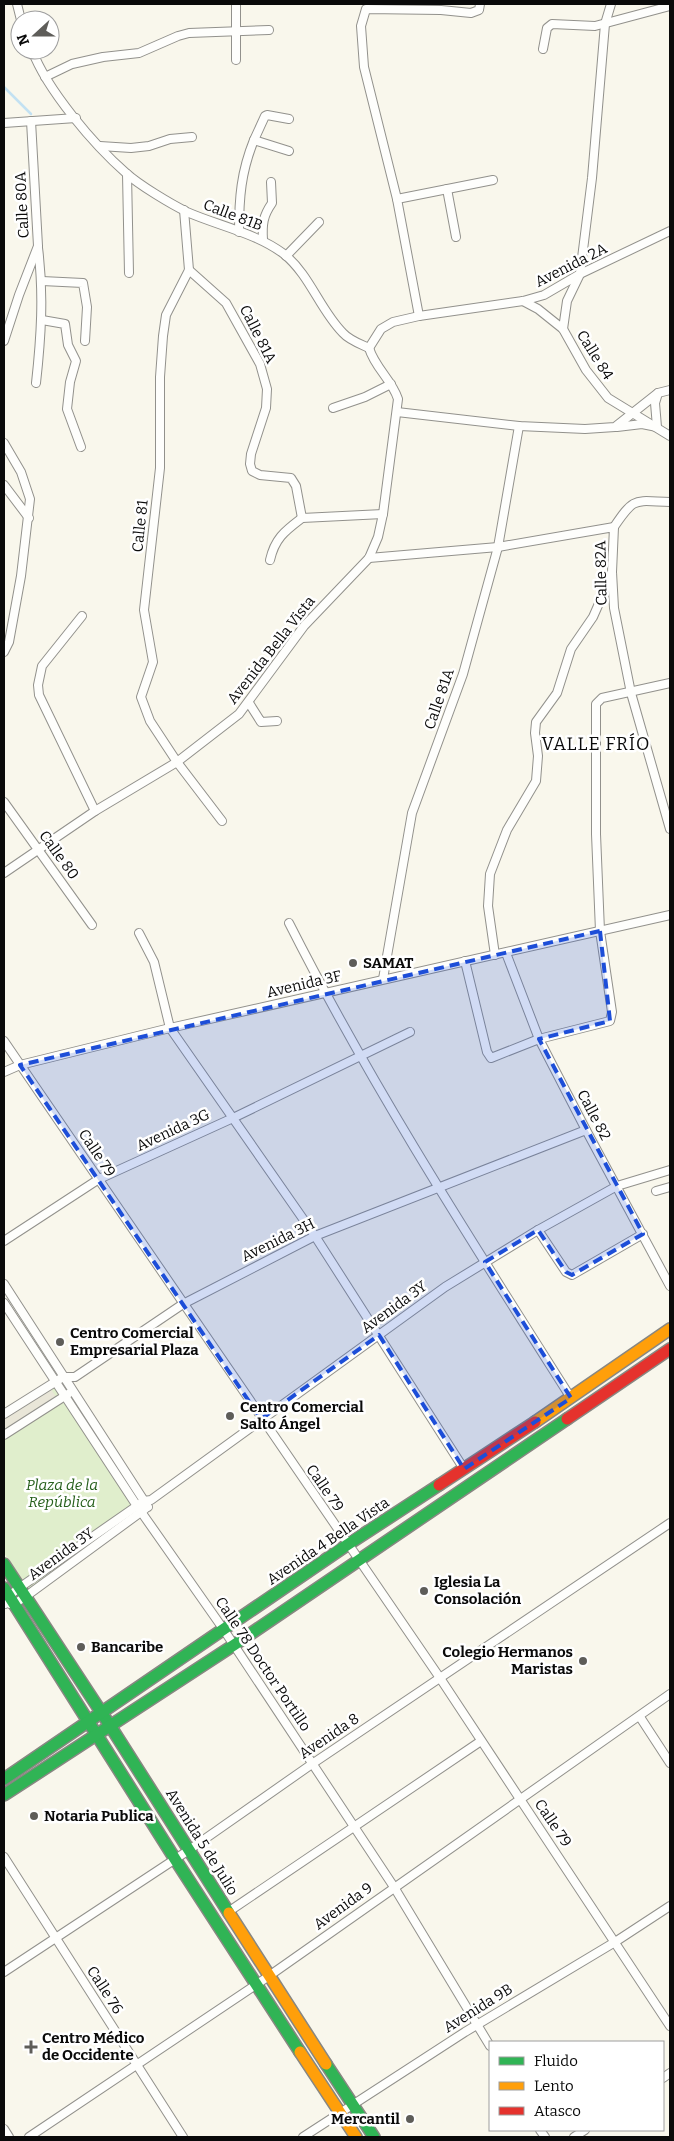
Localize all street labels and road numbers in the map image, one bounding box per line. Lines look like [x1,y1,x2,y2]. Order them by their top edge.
street label: Calle 80A [11,171,33,239]
street label: Calle 81B [201,195,265,235]
street label: Avenida 2A [532,239,610,291]
street label: Calle 81A [236,302,281,367]
street label: Calle 84 [573,327,617,383]
street label: Calle 81 [128,499,152,553]
street label: Calle 82A [591,540,611,606]
street label: Avenida Bella Vista [223,593,319,707]
street label: Calle 81A [420,666,458,732]
street label: Calle 80 [35,827,83,883]
street label: Avenida 3F [265,967,344,1001]
street label: Calle 82 [573,1087,615,1143]
street label: Avenida 3G [133,1105,213,1155]
street label: Calle 79 [75,1126,119,1180]
street label: Avenida 3H [238,1214,318,1266]
street label: Avenida 3Y [358,1277,431,1337]
street label: Calle 79 [302,1461,348,1515]
street label: Avenida 4 Bella Vista [263,1493,393,1589]
street label: Avenida 3Y [25,1524,98,1584]
street label: Calle 78 Doctor Portillo [211,1593,315,1735]
street label: Avenida 8 [296,1709,362,1763]
street label: Avenida 5 de Julio [162,1785,242,1899]
street label: Calle 79 [531,1796,575,1850]
street label: Avenida 9 [310,1879,376,1933]
street label: Calle 76 [83,1963,127,2018]
street label: Avenida 9B [440,1980,516,2036]

